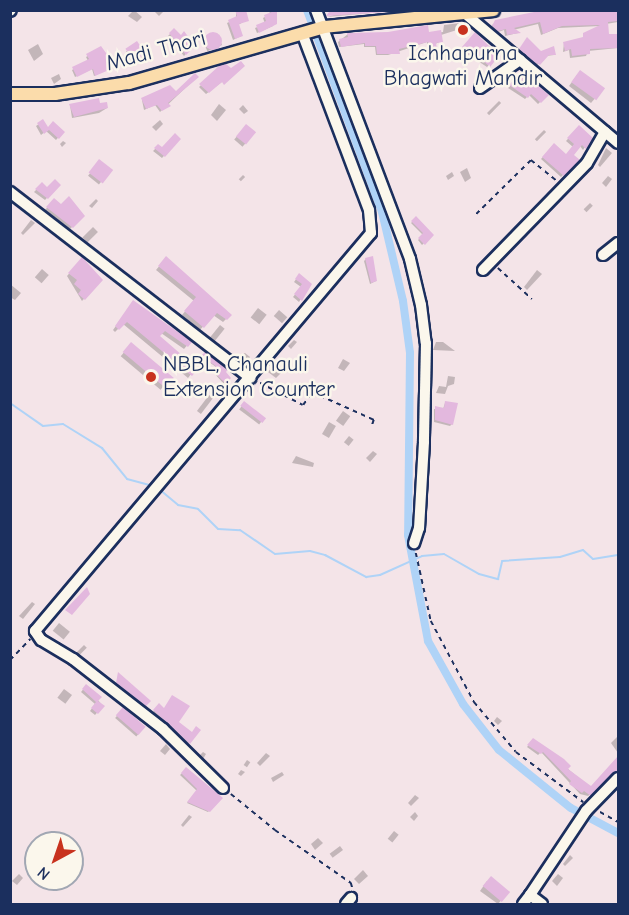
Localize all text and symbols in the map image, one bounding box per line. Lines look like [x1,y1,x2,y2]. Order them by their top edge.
marker: Ichhapurna Bhagwati Mandir [456,23,470,37]
street label: Madi Thori [103,25,209,77]
place label: Ichhapurna Bhagwati Mandir [384,40,542,92]
place label: NBBL, Chanauli Extension Counter [163,351,335,402]
marker: NBBL, Chanauli Extension Counter [144,370,158,384]
north arrow [24,831,84,891]
text: N [34,863,53,884]

